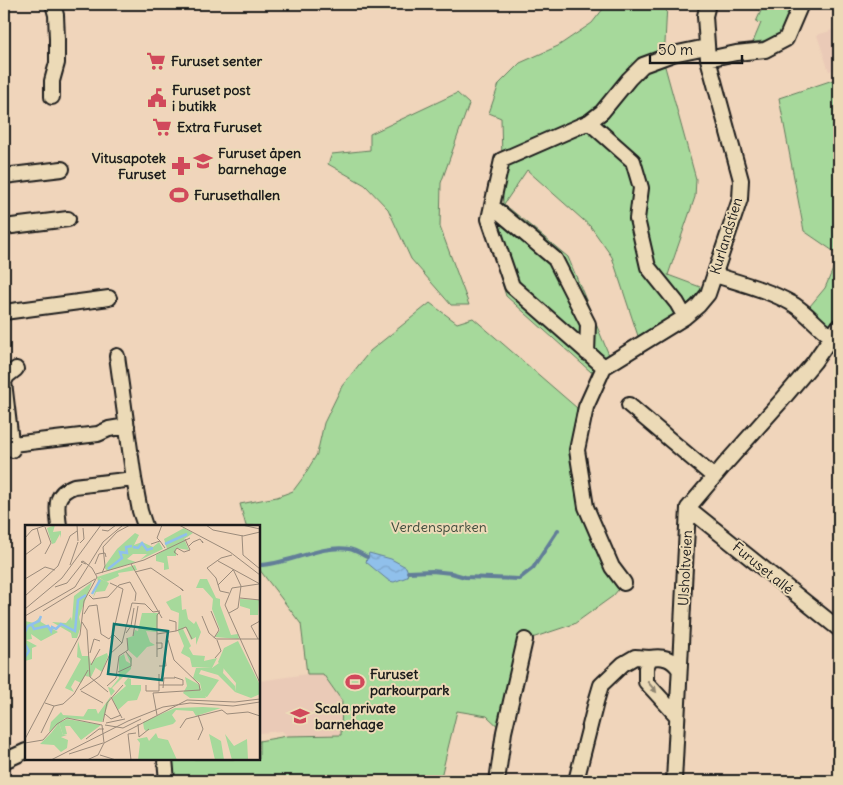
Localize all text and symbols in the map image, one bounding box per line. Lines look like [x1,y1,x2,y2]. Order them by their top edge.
scale bar [650,32,743,64]
text: 50 m [658,40,693,59]
supermarket icon: Furuset senter [145,50,167,72]
place label: Furuset senter [171,52,262,70]
place label: Furuset post i butikk [172,81,251,115]
public building icon: Furuset post i butikk [146,87,168,109]
supermarket icon: Extra Furuset [151,116,173,138]
place label: Extra Furuset [177,118,262,136]
place label: Furuset åpen barnehage [218,144,301,178]
place label: Vitusapotek Furuset [92,149,166,183]
school or university icon: Furuset åpen barnehage [192,150,214,172]
pharmacy icon: Vitusapotek Furuset [170,155,192,177]
sports icon: Furusethallen [168,184,190,206]
place label: Furusethallen [194,186,280,204]
street label: Kurlandstien [706,195,746,277]
park label: Verdensparken [391,518,487,536]
inset map [25,525,260,760]
street label: Ulsholtveien [674,530,696,606]
street label: Furuset allé [729,538,797,598]
place label: Furuset parkourpark [370,665,449,699]
sports icon: Furuset parkourpark [344,671,366,693]
one-way arrow [646,681,657,694]
place label: Scala private barnehage [315,699,396,733]
school or university icon: Scala private barnehage [289,705,311,727]

